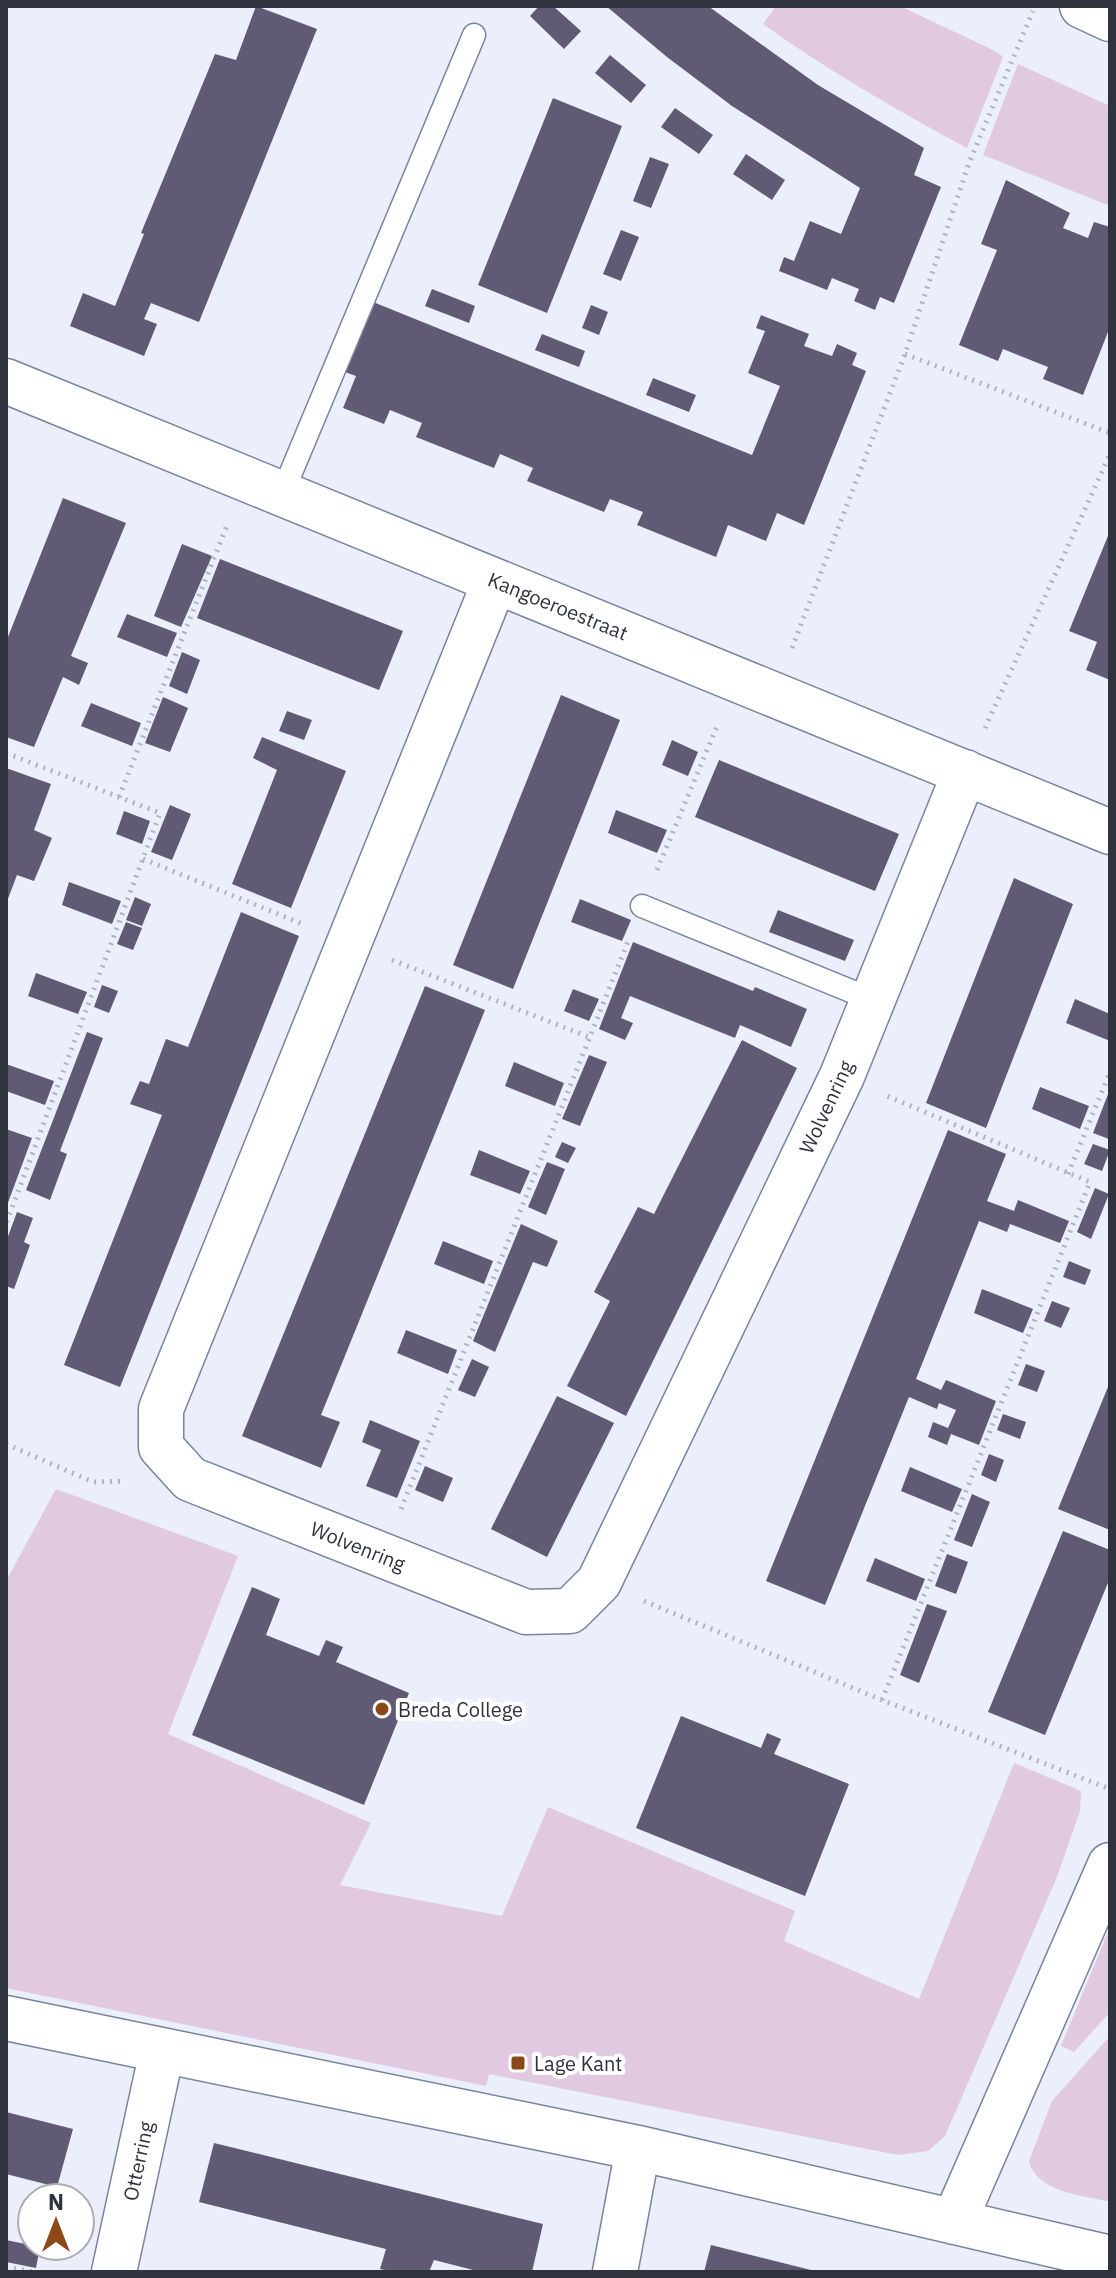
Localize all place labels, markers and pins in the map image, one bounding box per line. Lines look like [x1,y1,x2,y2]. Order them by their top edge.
place label: Breda College [398,1696,523,1723]
marker: Breda College [373,1700,391,1718]
place label: Lage Kant [534,2050,622,2077]
marker: Lage Kant [509,2054,527,2072]

